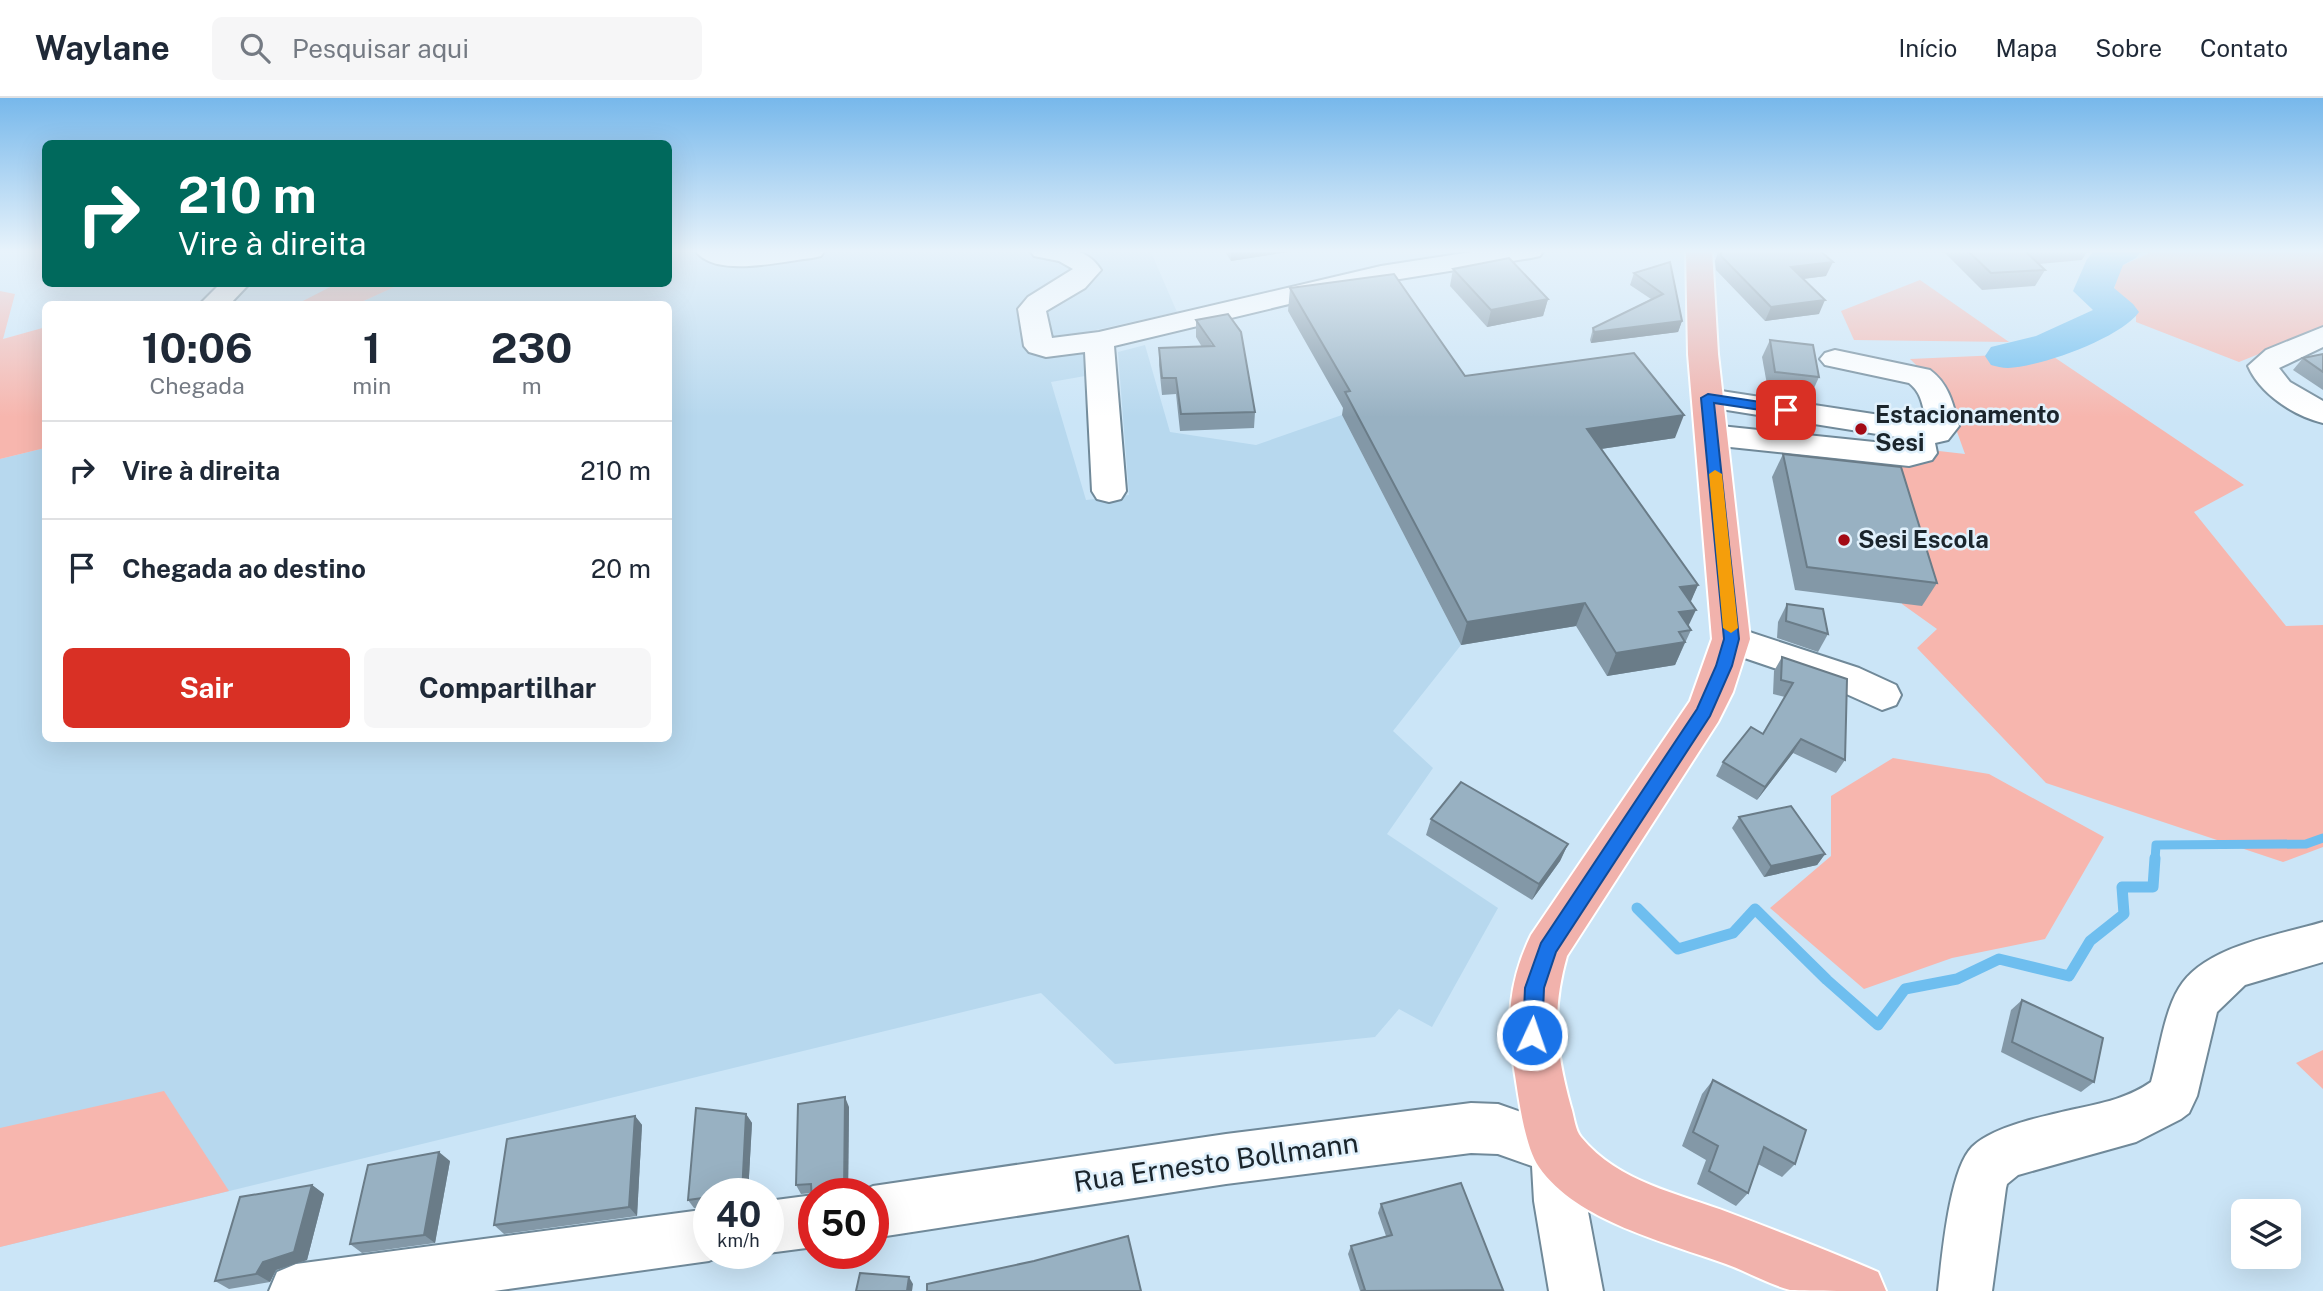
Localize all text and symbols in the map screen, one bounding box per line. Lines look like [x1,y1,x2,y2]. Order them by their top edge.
search box [212,17,702,80]
text: Waylane [35,29,170,67]
icon: search [236,29,274,67]
text: Pesquisar aqui [292,33,469,64]
text: Início [1899,34,1957,62]
text: Mapa [1995,34,2057,62]
text: Sobre [2095,34,2162,62]
text: Contato [2200,34,2288,62]
text: 210 m [178,166,317,224]
icon: right [63,168,154,259]
text: Vire à direita [178,225,366,262]
text: 10:06 [142,323,253,372]
text: 1 [363,323,381,372]
text: 230 [491,323,572,372]
text: Chegada [150,372,245,399]
text: min [352,372,391,399]
text: m [522,372,542,399]
pin [1756,380,1816,440]
icon: arrive [1767,391,1805,429]
place label: Estacionamento Sesi [1875,400,2060,456]
marker: Estacionamento Sesi [1853,421,1869,437]
icon: right [63,451,101,489]
text: Vire à direita [122,455,280,486]
text: 210 m [580,455,651,486]
place label: Sesi Escola [1858,525,1989,553]
marker: Sesi Escola [1836,532,1852,548]
icon: arrive [63,549,101,587]
text: Chegada ao destino [122,553,366,584]
text: 20 m [591,553,651,584]
button: Sair [63,648,350,728]
button: Compartilhar [364,648,651,728]
position arrow [1495,998,1569,1072]
street label: Rua Ernesto Bollmann [1072,1125,1360,1198]
speed limit sign: 50 [798,1178,889,1269]
text: 40 [716,1194,761,1235]
map controls [2231,1199,2301,1269]
button: layers [2231,1199,2301,1269]
text: km/h [717,1230,760,1251]

